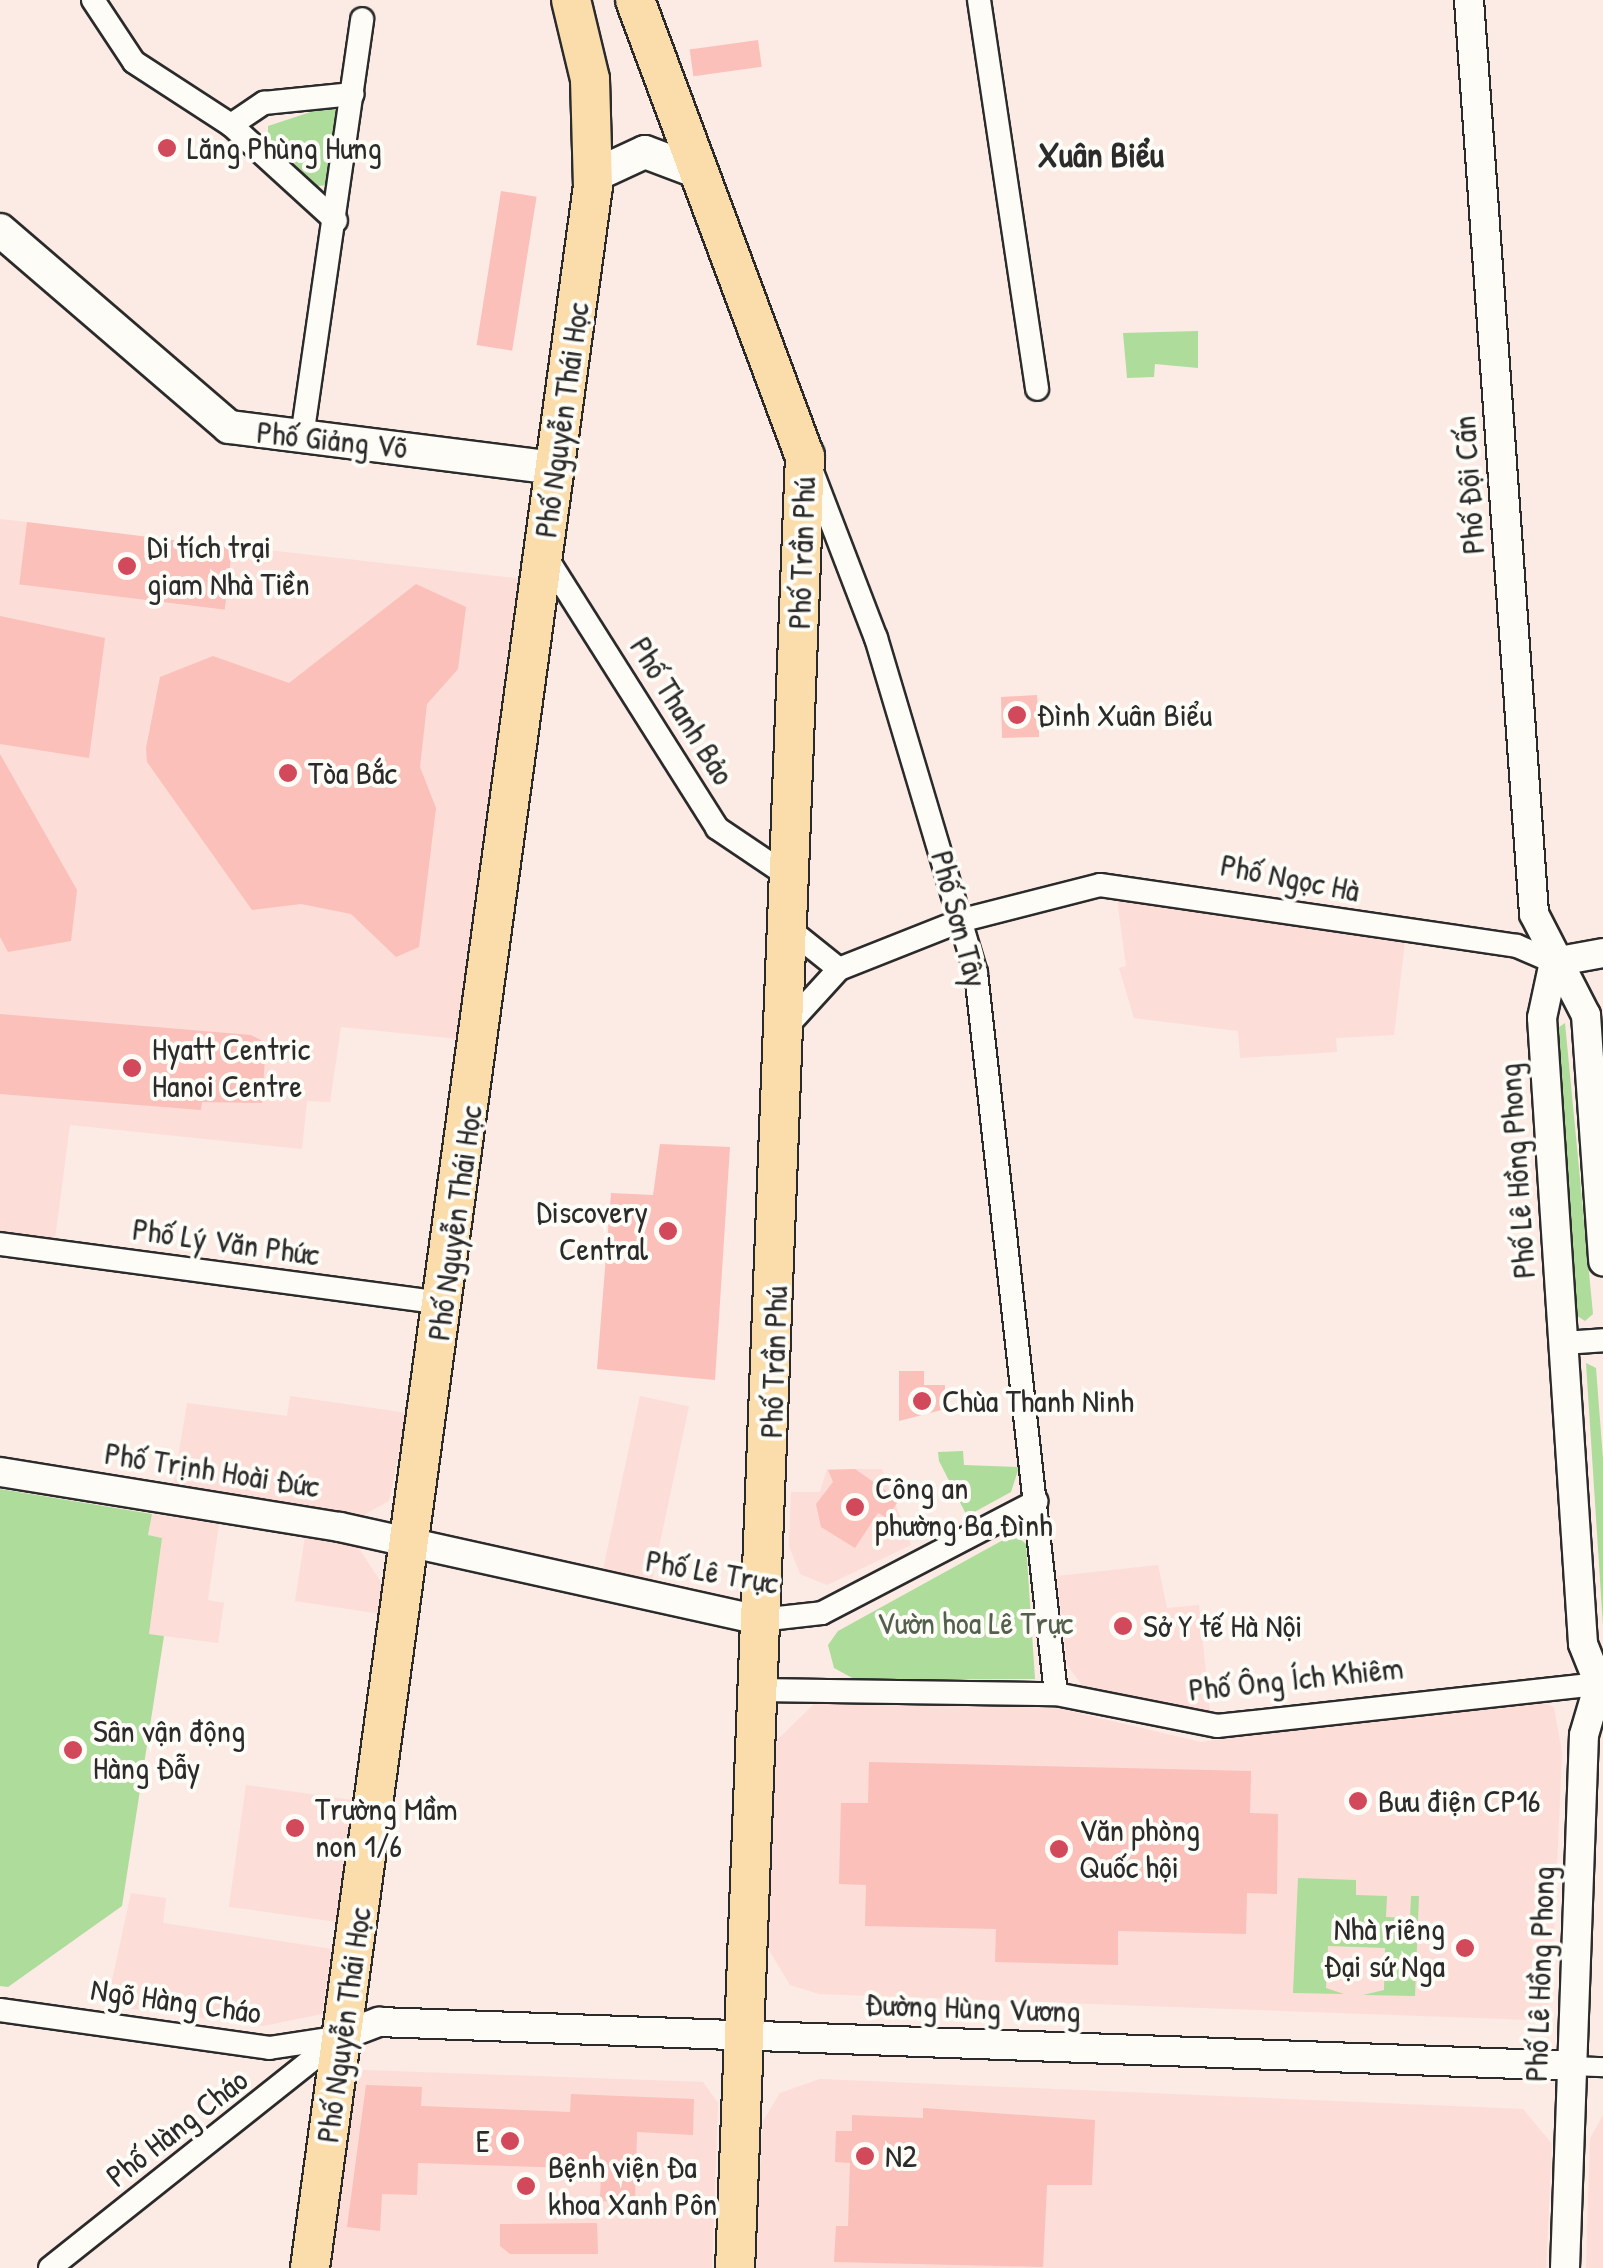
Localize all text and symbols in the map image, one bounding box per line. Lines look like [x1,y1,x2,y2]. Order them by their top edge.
place label: Lăng Phùng Hưng [187,129,382,167]
district label: Xuân Biểu [1038,134,1164,176]
marker: Lăng Phùng Hưng [156,137,178,159]
street label: Phố Nguyễn Thái Học [526,300,598,540]
street label: Phố Giảng Võ [255,413,409,467]
street label: Phố Đội Cấn [1445,415,1493,555]
street label: Phố Trần Phú [780,476,824,630]
place label: Di tích trại giam Nhà Tiền [147,529,310,604]
marker: Di tích trại giam Nhà Tiền [116,555,138,577]
street label: Phố Thanh Bảo [621,630,743,792]
place label: Đình Xuân Biểu [1037,696,1212,734]
marker: Đình Xuân Biểu [1006,704,1028,726]
place label: Tòa Bắc [308,754,397,792]
marker: Tòa Bắc [277,762,299,784]
street label: Phố Ngọc Hà [1217,846,1363,910]
street label: Phố Sơn Tây [922,847,996,991]
place label: Hyatt Centric Hanoi Centre [152,1031,310,1106]
marker: Hyatt Centric Hanoi Centre [121,1057,143,1079]
street label: Phố Lê Hồng Phong [1490,1062,1544,1280]
street label: Phố Nguyễn Thái Học [419,1103,491,1343]
place label: Discovery Central [537,1194,648,1269]
street label: Phố Lý Văn Phức [130,1210,322,1274]
marker: Discovery Central [657,1220,679,1242]
street label: Phố Trần Phú [752,1285,796,1439]
place label: Chùa Thanh Ninh [942,1382,1134,1420]
marker: Chùa Thanh Ninh [911,1390,933,1412]
street label: Phố Trịnh Hoài Đức [102,1434,322,1506]
place label: Công an phường Ba Đình [875,1470,1053,1545]
marker: Công an phường Ba Đình [844,1496,866,1518]
street label: Phố Lê Trực [643,1541,781,1603]
park label: Vườn hoa Lê Trực [877,1604,1073,1642]
place label: Sở Y tế Hà Nội [1143,1607,1303,1645]
marker: Sở Y tế Hà Nội [1112,1615,1134,1637]
street label: Phố Ông Ích Khiêm [1187,1649,1405,1709]
place label: Sân vận động Hàng Đẫy [93,1713,245,1788]
marker: Sân vận động Hàng Đẫy [62,1739,84,1761]
place label: Bưu điện CP16 [1378,1782,1541,1820]
marker: Bưu điện CP16 [1347,1790,1369,1812]
place label: Trường Mầm non 1/6 [315,1791,457,1866]
place label: Văn phòng Quốc hội [1079,1812,1200,1887]
marker: Trường Mầm non 1/6 [284,1817,306,1839]
marker: Văn phòng Quốc hội [1048,1838,1070,1860]
street label: Phố Lê Hồng Phong [1517,1866,1563,2082]
street label: Phố Nguyễn Thái Học [308,1905,380,2145]
place label: Nhà riêng Đại sứ Nga [1324,1911,1445,1986]
marker: Nhà riêng Đại sứ Nga [1454,1937,1476,1959]
street label: Ngõ Hàng Cháo [88,1970,264,2032]
street label: Đường Hùng Vương [865,1985,1081,2031]
street label: Phố Hàng Cháo [99,2061,255,2195]
place label: E [476,2122,490,2160]
marker: E [499,2130,521,2152]
place label: N2 [885,2137,917,2175]
marker: N2 [854,2145,876,2167]
place label: Bệnh viện Đa khoa Xanh Pôn [548,2149,717,2224]
marker: Bệnh viện Đa khoa Xanh Pôn [513,2173,539,2199]

